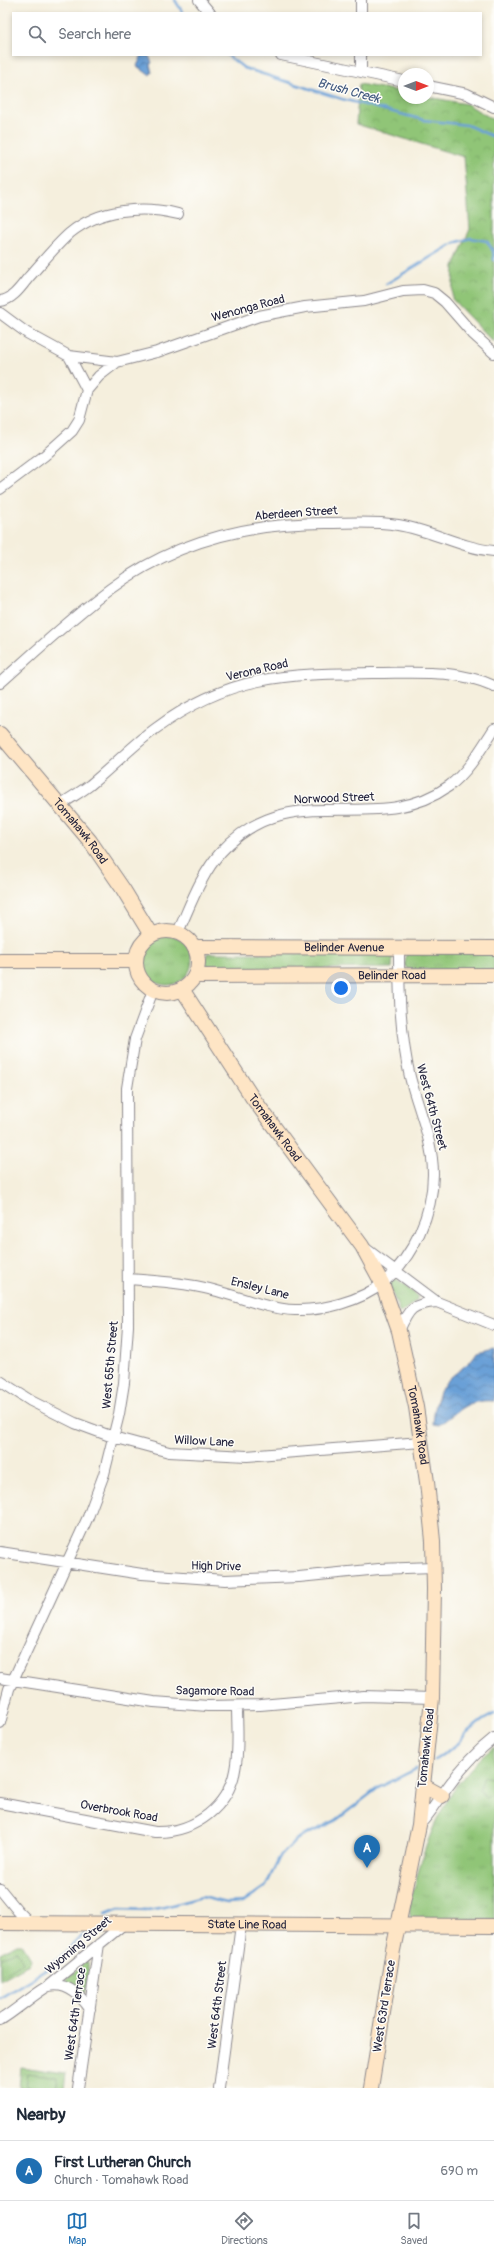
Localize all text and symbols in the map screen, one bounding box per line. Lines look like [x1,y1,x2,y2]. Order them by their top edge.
search box [12,12,482,56]
icon: search [26,23,48,45]
text: Search here [58,25,131,44]
north arrow [398,68,434,104]
water label: Brush Creek [316,75,383,107]
street label: Wenonga Road [210,291,286,325]
street label: Aberdeen Street [254,503,338,524]
street label: Verona Road [225,656,290,685]
street label: Norwood Street [293,790,375,807]
street label: Tomahawk Road [49,795,111,867]
street label: Belinder Avenue [304,940,384,956]
street label: Belinder Road [358,968,426,983]
your location [331,978,351,998]
street label: West 64th Street [413,1062,450,1152]
street label: Tomahawk Road [244,1091,304,1165]
street label: Ensley Lane [229,1274,291,1303]
street label: West 65th Street [99,1320,122,1410]
street label: Tomahawk Road [403,1384,431,1466]
street label: Willow Lane [174,1432,234,1451]
street label: High Drive [191,1559,241,1574]
street label: Sagamore Road [176,1683,255,1700]
street label: Tomahawk Road [415,1707,438,1789]
street label: Overbrook Road [79,1797,159,1826]
pin: A [354,1835,380,1868]
street label: Wyoming Street [42,1913,115,1978]
street label: State Line Road [207,1917,287,1933]
street label: West 63rd Terrace [370,1959,399,2053]
street label: West 64th Street [205,1960,230,2050]
street label: West 64th Terrace [62,1966,89,2062]
text: Nearby [16,2104,65,2125]
text: First Lutheran Church [54,2153,191,2172]
text: A [25,2163,33,2179]
text: 690 m [440,2163,478,2179]
text: Church · Tomahawk Road [54,2172,189,2188]
tab: Map [66,2210,88,2247]
tab: Directions [221,2210,268,2247]
tab: Saved [400,2210,428,2247]

